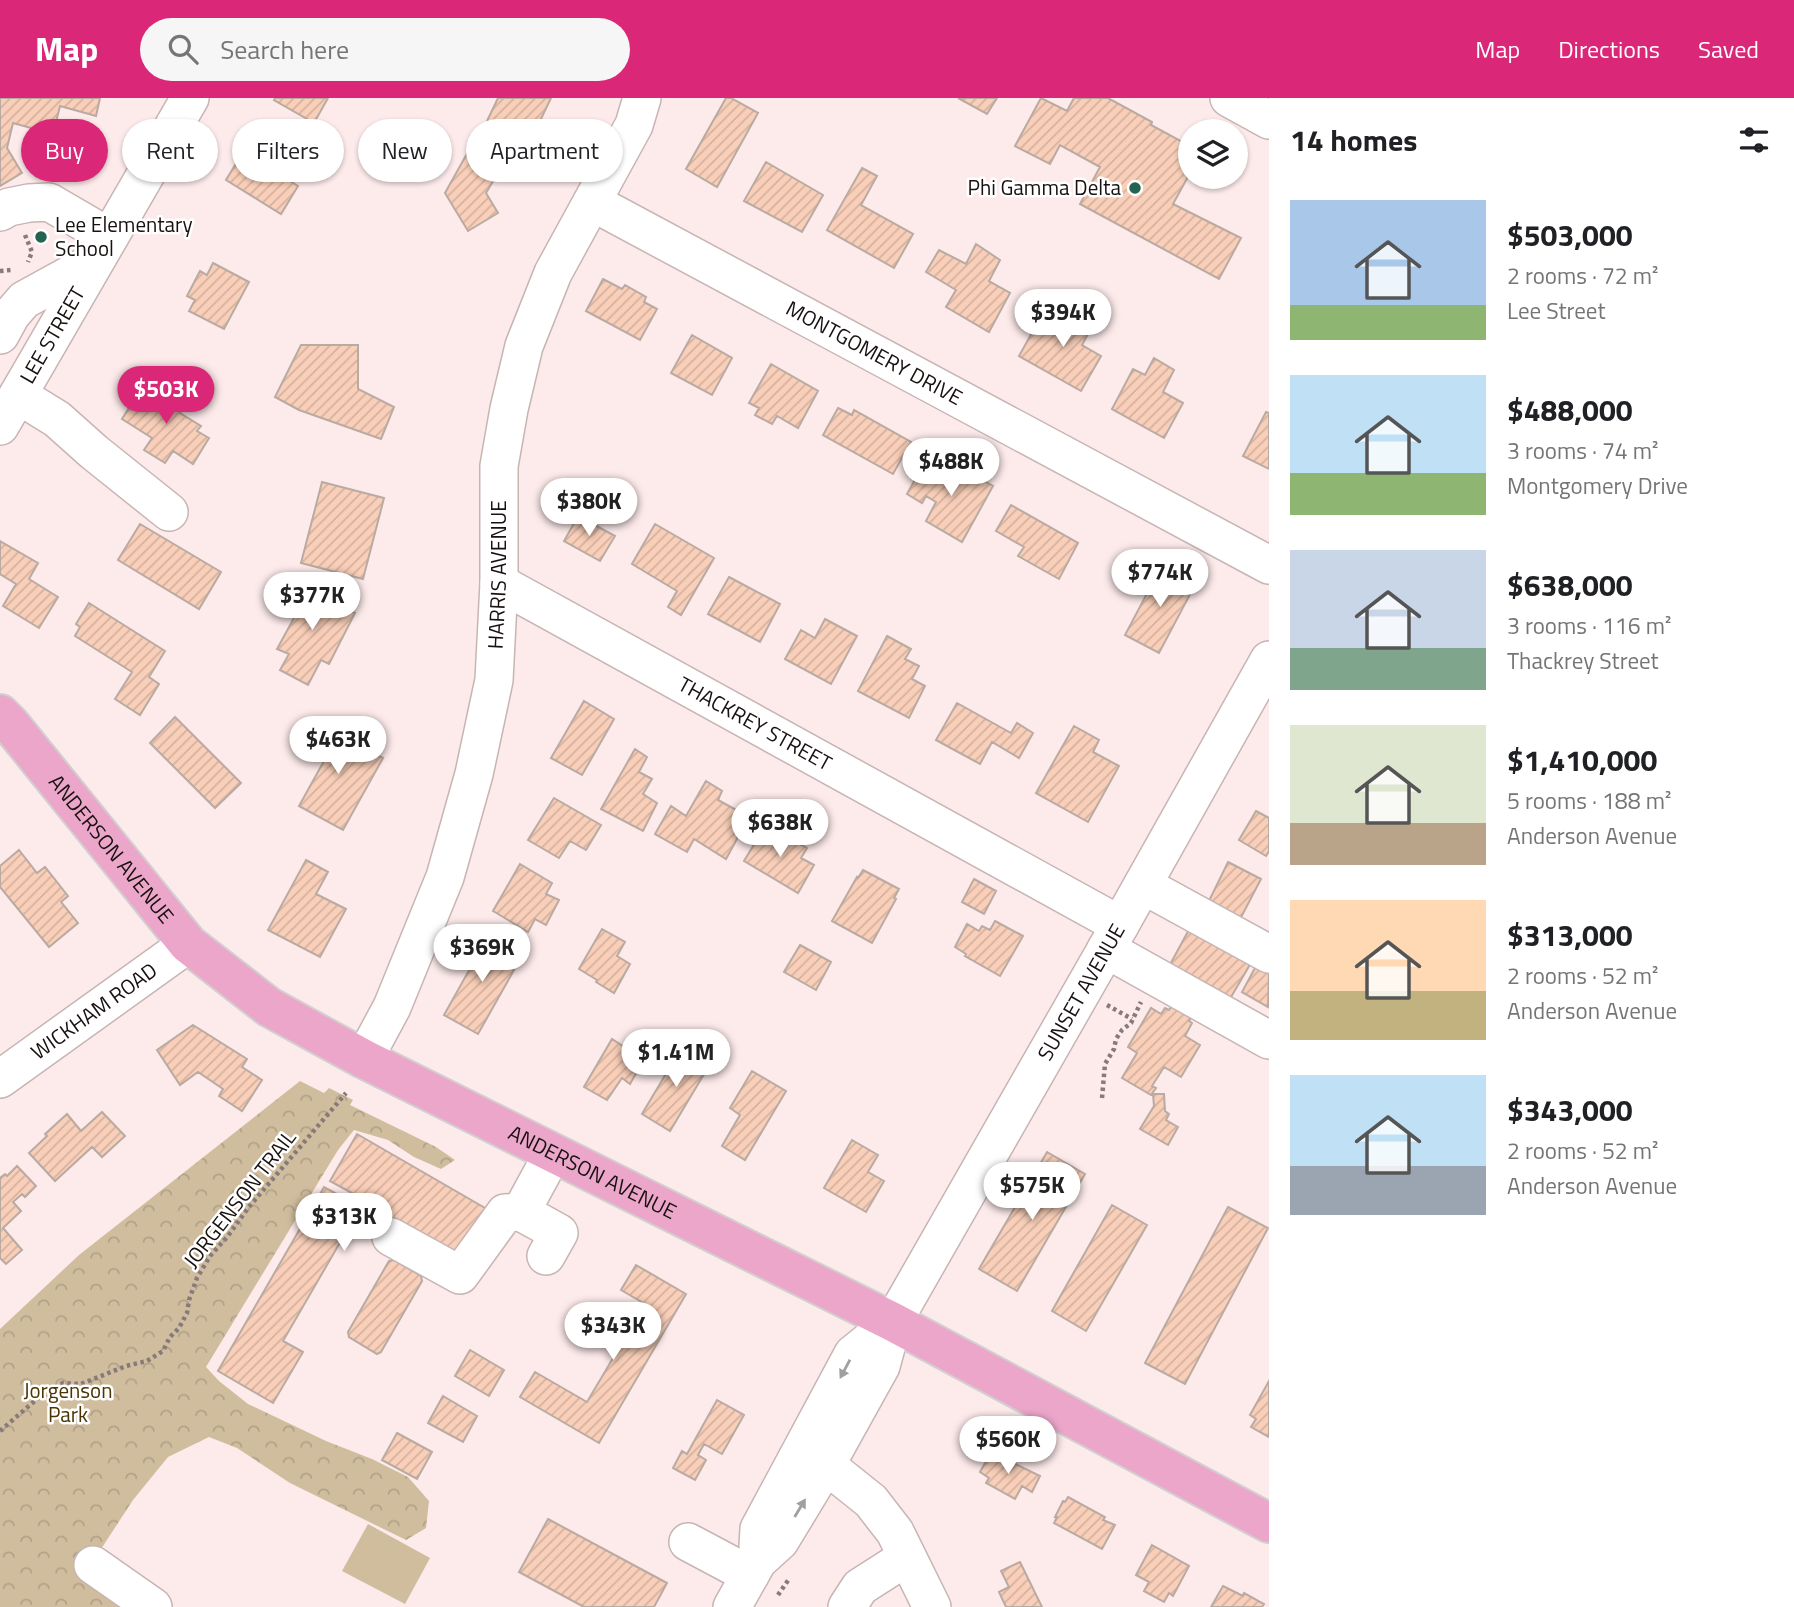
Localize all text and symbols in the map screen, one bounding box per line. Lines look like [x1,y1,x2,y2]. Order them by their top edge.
search box [140,18,630,81]
text: Map [35,24,98,74]
icon: search [164,30,202,68]
text: Search here [220,30,349,69]
text: Map [1475,31,1520,67]
text: Directions [1558,31,1660,67]
text: Saved [1698,31,1759,67]
text: 14 homes [1290,117,1417,163]
chip: Buy [21,119,108,182]
chip: Rent [122,119,218,182]
chip: Filters [232,119,344,182]
chip: New [358,119,452,182]
chip: Apartment [466,119,623,182]
map controls [1178,119,1248,189]
button: layers [1178,119,1248,189]
icon: filters [1735,121,1773,159]
place label: Phi Gamma Delta [967,171,1121,203]
marker: Phi Gamma Delta [1127,180,1143,196]
place label: Lee Elementary School [55,208,193,264]
text: $503,000 [1507,212,1633,258]
icon: home [1346,228,1430,312]
marker: Lee Elementary School [33,229,49,245]
text: 2 rooms · 72 m² [1507,258,1658,293]
street label: LEE STREET [11,280,93,389]
pin: $394K [1014,289,1112,349]
street label: MONTGOMERY DRIVE [780,292,969,413]
text: Lee Street [1507,293,1606,328]
text: $394K [1030,294,1096,329]
pin: $503K [117,366,215,426]
text: $503K [133,371,199,406]
text: $488,000 [1507,387,1633,433]
icon: home [1346,403,1430,487]
text: 3 rooms · 74 m² [1507,433,1658,468]
pin: $488K [902,438,1000,498]
text: $488K [918,443,984,478]
text: Montgomery Drive [1507,468,1688,503]
pin: $380K [540,478,638,538]
text: $380K [556,483,622,518]
street label: HARRIS AVENUE [479,500,514,650]
pin: $774K [1111,550,1209,609]
text: $774K [1127,554,1193,589]
text: $638,000 [1507,562,1633,608]
pin: $377K [263,573,361,632]
text: $377K [279,577,345,612]
icon: home [1346,578,1430,662]
text: 3 rooms · 116 m² [1507,608,1671,643]
text: Thackrey Street [1507,643,1659,678]
street label: THACKREY STREET [673,668,838,778]
pin: $463K [289,716,387,776]
text: $463K [305,721,371,756]
text: $1,410,000 [1507,737,1657,783]
icon: home [1346,753,1430,837]
street label: ANDERSON AVENUE [42,767,182,930]
text: 5 rooms · 188 m² [1507,783,1671,818]
pin: $638K [731,800,829,859]
text: $638K [747,804,813,839]
text: Anderson Avenue [1507,818,1677,853]
text: $313,000 [1507,912,1633,958]
street label: SUNSET AVENUE [1029,918,1132,1066]
pin: $369K [433,924,531,984]
icon: home [1346,928,1430,1012]
text: $369K [449,929,515,964]
street label: WICKHAM ROAD [24,954,163,1067]
text: 2 rooms · 52 m² [1507,958,1658,993]
text: Anderson Avenue [1507,993,1677,1028]
pin: $1.41M [619,1030,733,1089]
text: $1.41M [637,1034,715,1069]
text: $343,000 [1507,1087,1633,1133]
icon: home [1346,1103,1430,1187]
street label: ANDERSON AVENUE [503,1116,682,1227]
street label: JORGENSON TRAIL [175,1123,303,1274]
text: 2 rooms · 52 m² [1507,1133,1658,1168]
pin: $575K [983,1162,1081,1222]
text: $575K [999,1167,1065,1202]
text: Anderson Avenue [1507,1168,1677,1203]
pin: $313K [295,1194,393,1253]
text: $313K [311,1198,377,1233]
pin: $343K [564,1302,662,1362]
text: $343K [580,1307,646,1342]
one-way arrow [839,1359,851,1379]
park label: Jorgenson Park [24,1374,112,1430]
pin: $560K [959,1416,1057,1476]
text: $560K [975,1421,1041,1456]
one-way arrow [793,1498,806,1517]

